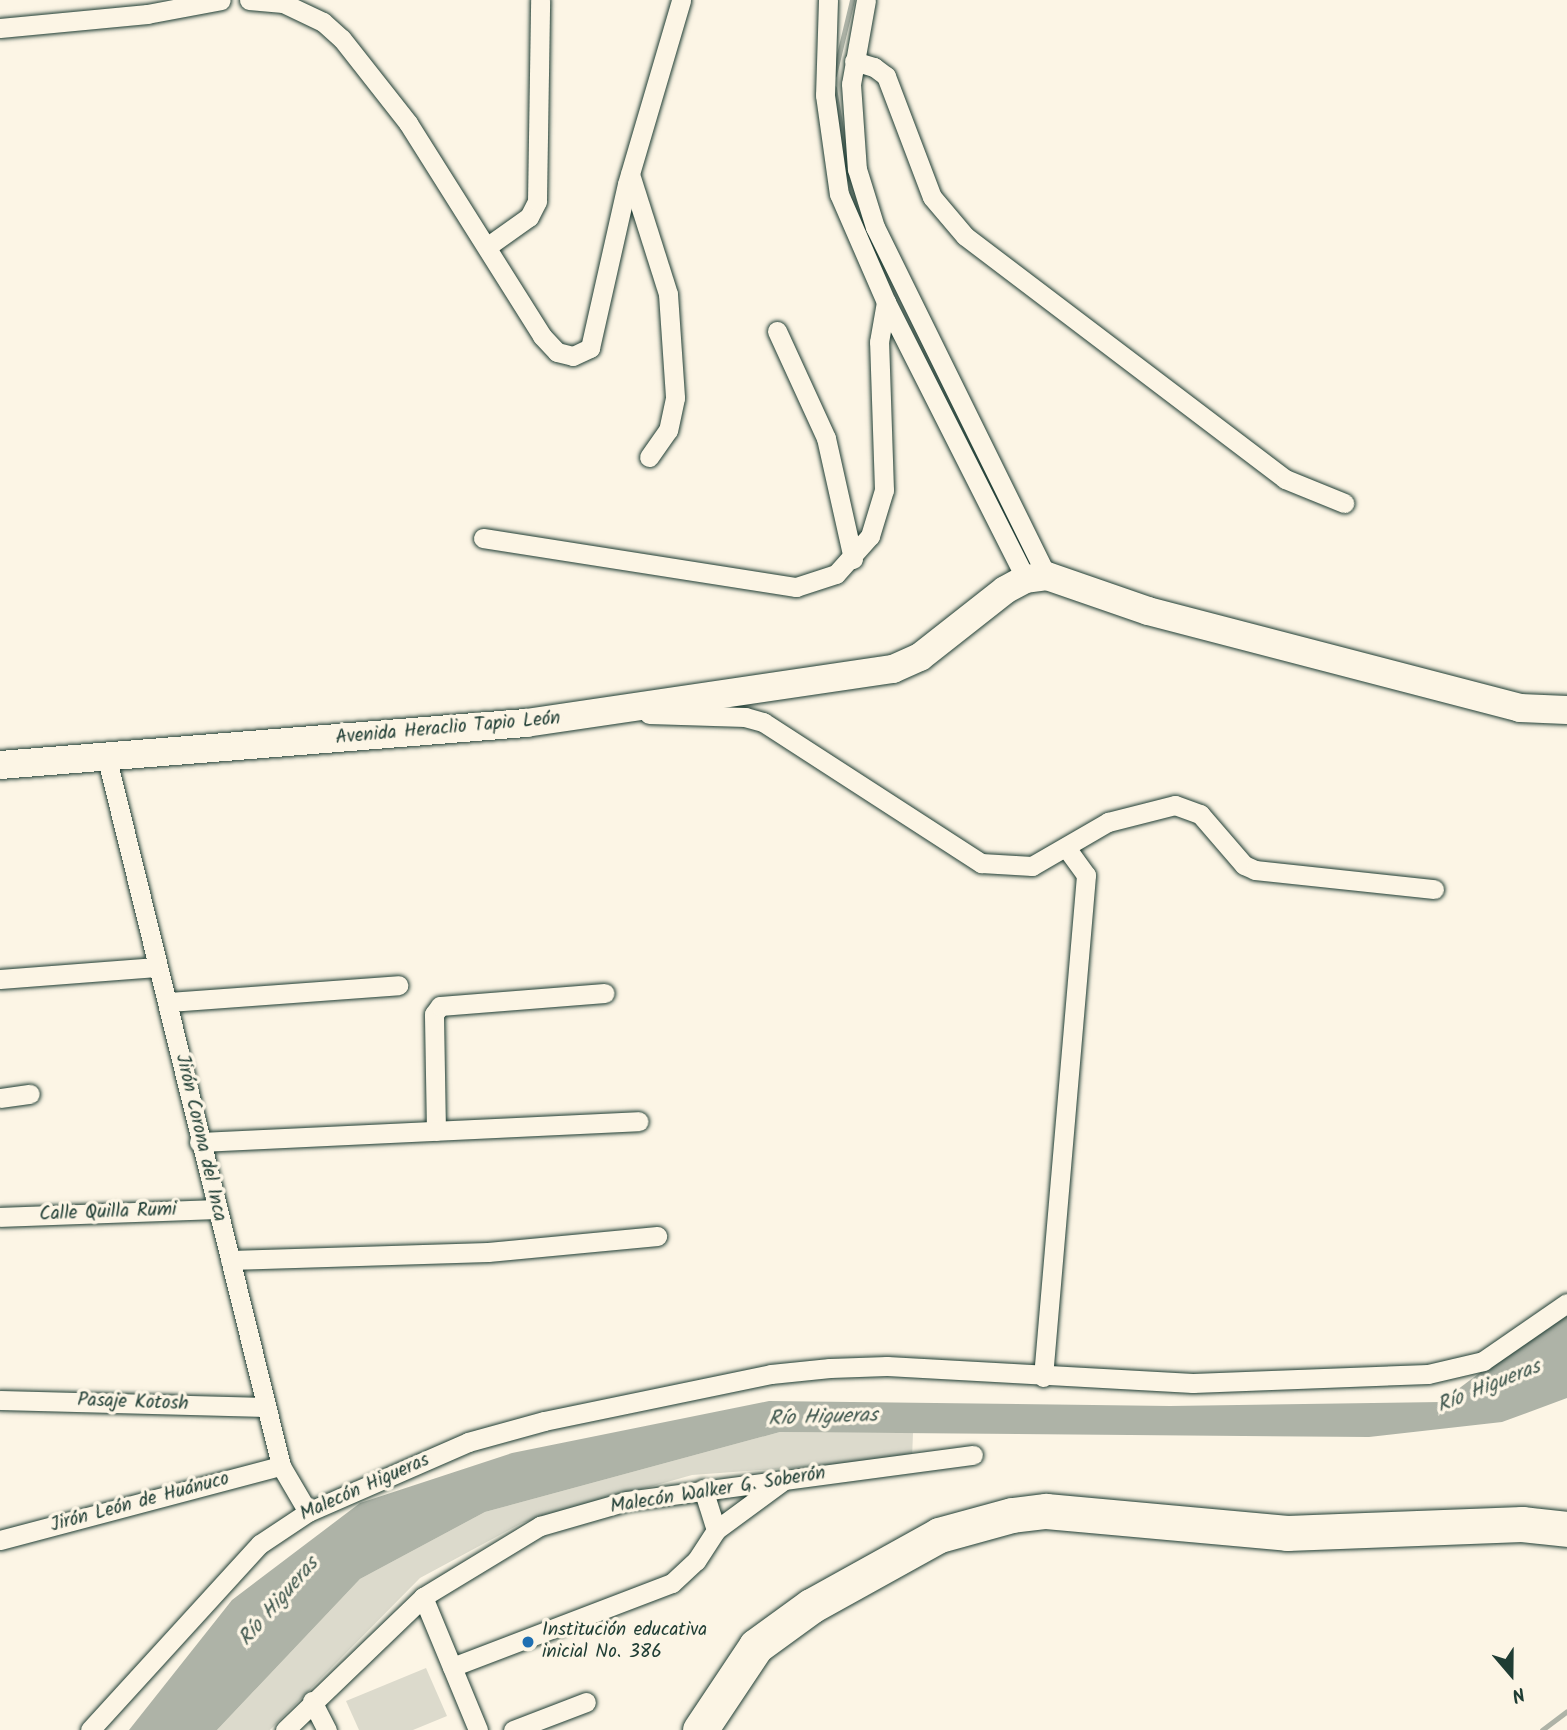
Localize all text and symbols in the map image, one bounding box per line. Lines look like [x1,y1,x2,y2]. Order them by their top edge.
street label: Avenida Heraclio Tapio León [335,708,561,750]
street label: Jirón Corona del Inca [170,1052,230,1224]
street label: Calle Quilla Rumi [39,1199,177,1227]
water label: Río Higueras [1434,1355,1544,1419]
street label: Pasaje Kotosh [77,1390,189,1416]
water label: Río Higueras [768,1403,878,1433]
street label: Malecón Higueras [297,1449,433,1527]
street label: Malecón Walker G. Soberón [609,1463,827,1519]
street label: Jirón León de Huánuco [48,1468,232,1538]
water label: Río Higueras [234,1552,324,1652]
place label: Institución educativa inicial No. 386 [542,1620,707,1664]
marker: Institución educativa inicial No. 386 [520,1634,536,1650]
north arrow [1476,1639,1546,1709]
text: N [1507,1678,1529,1710]

